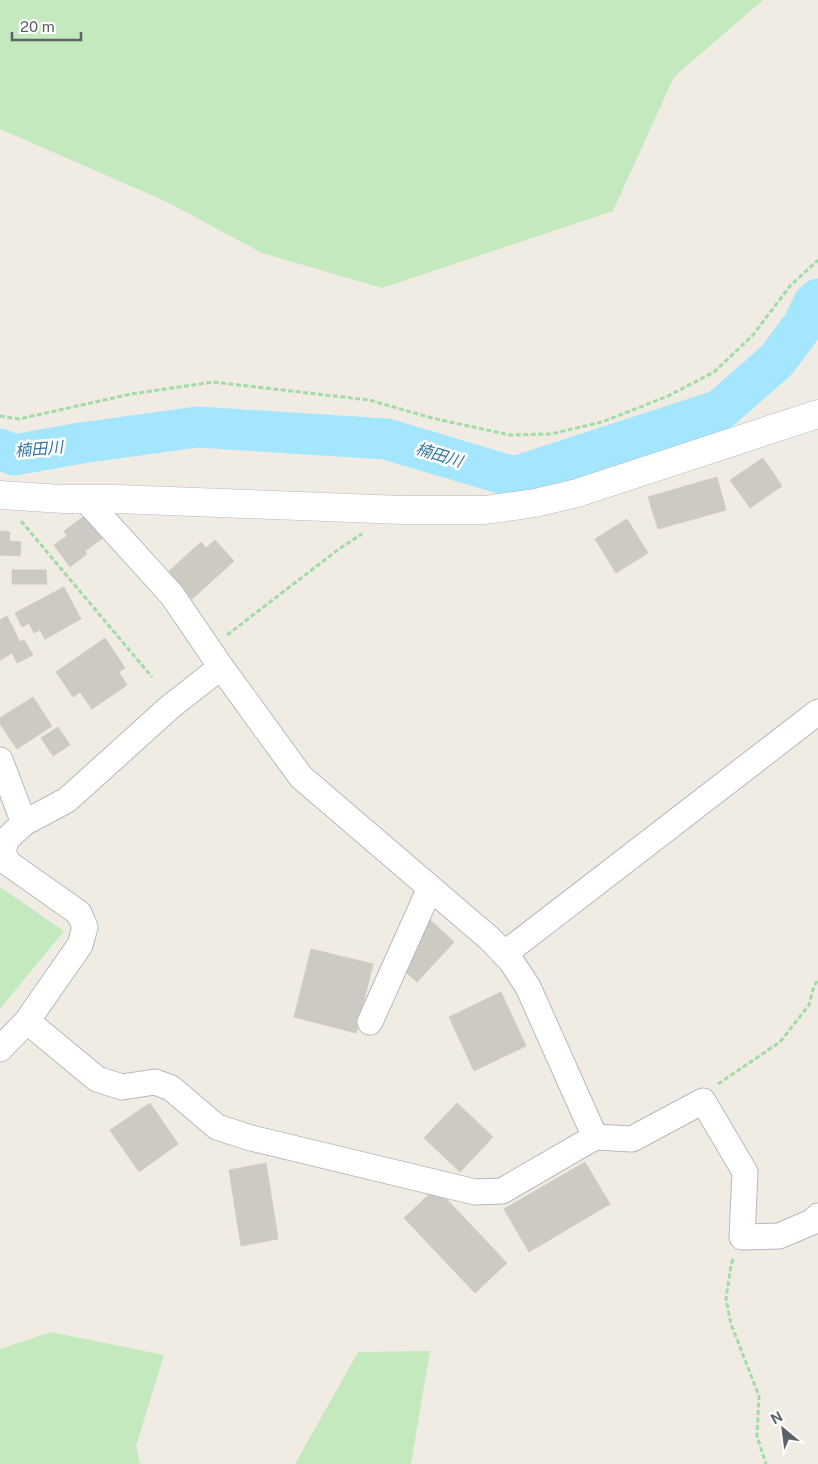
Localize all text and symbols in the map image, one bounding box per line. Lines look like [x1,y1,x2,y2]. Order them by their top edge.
scale bar [12,10,81,42]
text: 20 m [20,18,55,35]
water label: 楠田川 [14,437,66,461]
water label: 楠田川 [413,439,467,472]
north arrow [758,1404,808,1454]
text: N [768,1408,785,1427]

